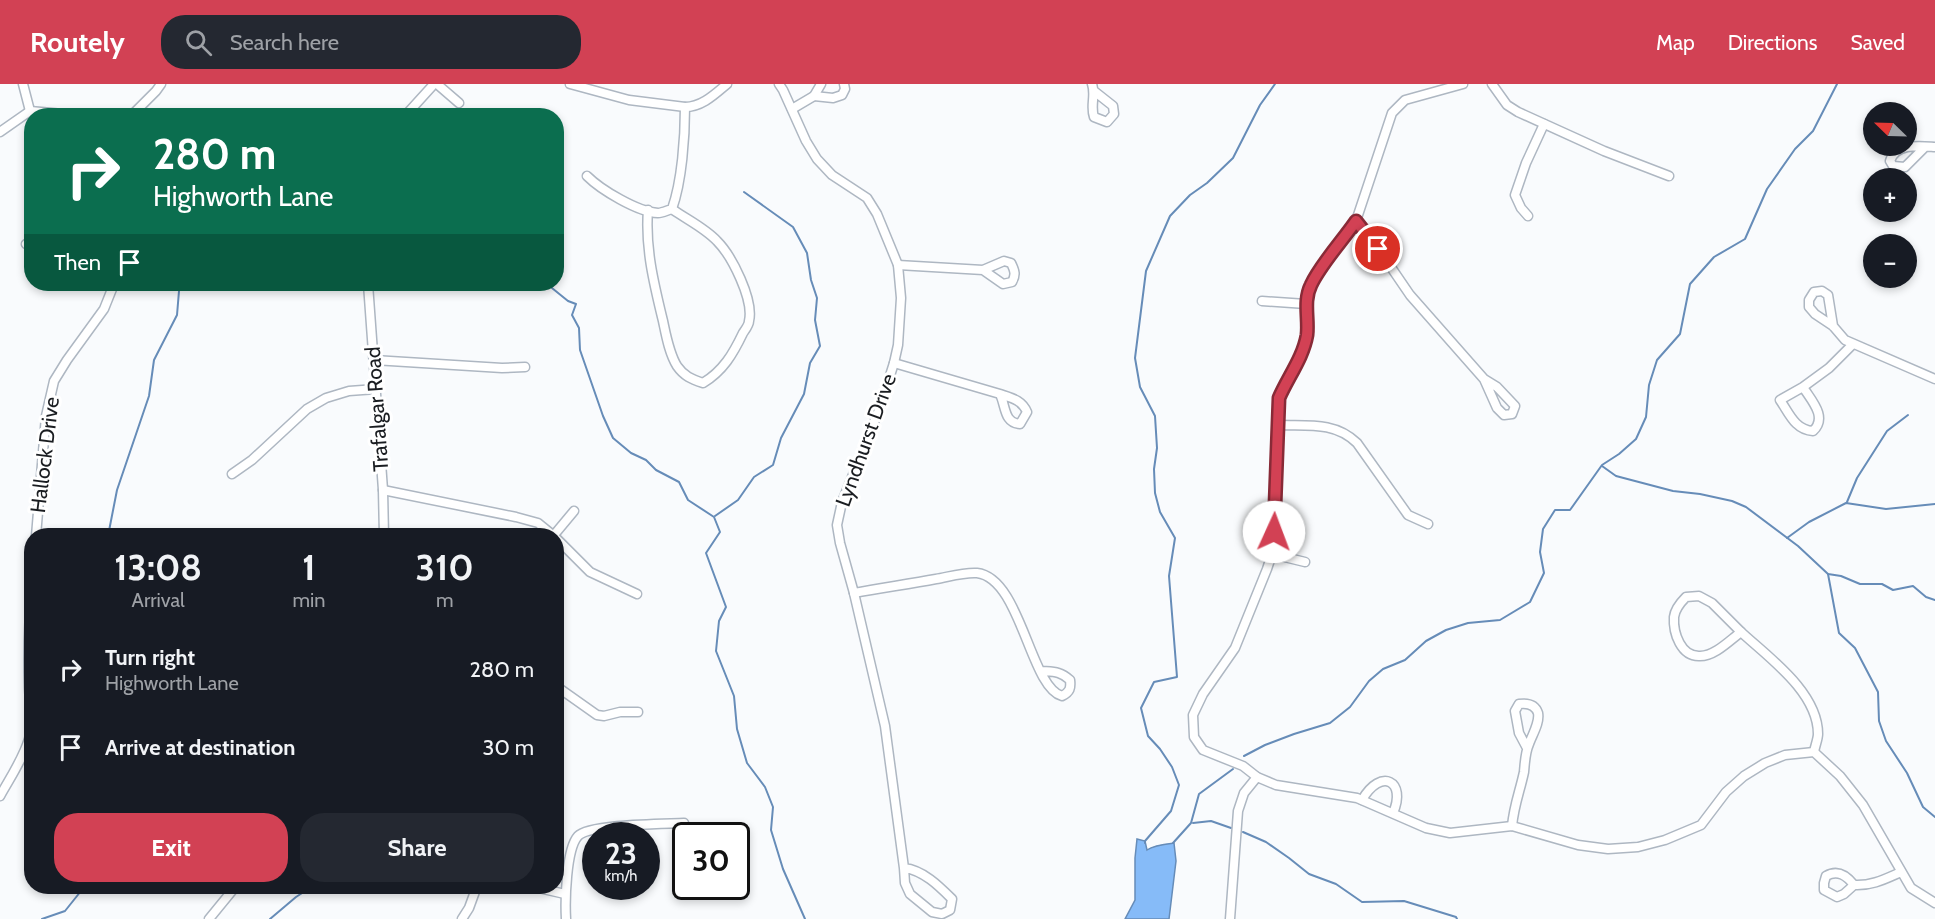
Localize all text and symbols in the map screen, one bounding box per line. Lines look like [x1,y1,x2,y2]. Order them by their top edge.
search box [161,15,581,69]
text: Routely [30,25,125,59]
icon: search [182,26,215,59]
text: Search here [230,29,339,56]
text: Map [1656,30,1695,55]
text: Directions [1728,30,1817,55]
text: Saved [1850,30,1905,55]
north arrow [1863,102,1917,156]
map controls [1863,102,1917,288]
text: 280 m [153,128,276,180]
icon: right [54,132,132,210]
button: + [1863,168,1917,222]
text: Highworth Lane [153,180,333,213]
pin [1352,223,1403,274]
icon: arrive [1361,232,1394,265]
button: − [1863,234,1917,288]
icon: arrive [113,246,146,279]
text: Then [54,249,101,276]
street label: Trafalgar Road [360,346,393,472]
street label: Lyndhurst Drive [830,370,901,510]
street label: Hallock Drive [25,395,64,514]
position arrow [1242,500,1306,564]
text: 13:08 [114,545,202,589]
text: 1 [302,545,316,589]
text: 310 [416,545,474,589]
text: Arrival [132,588,185,612]
text: min [292,588,325,612]
text: m [436,588,453,612]
text: Turn right [105,644,195,671]
icon: right [54,653,87,686]
text: 280 m [470,656,534,683]
text: Highworth Lane [105,671,239,695]
icon: arrive [54,731,87,764]
text: Arrive at destination [105,734,295,761]
text: 30 m [482,734,534,761]
button: Exit [54,813,288,882]
button: Share [300,813,534,882]
speed limit sign: 30 [672,822,750,900]
text: 23 [605,835,637,872]
text: km/h [605,867,637,885]

